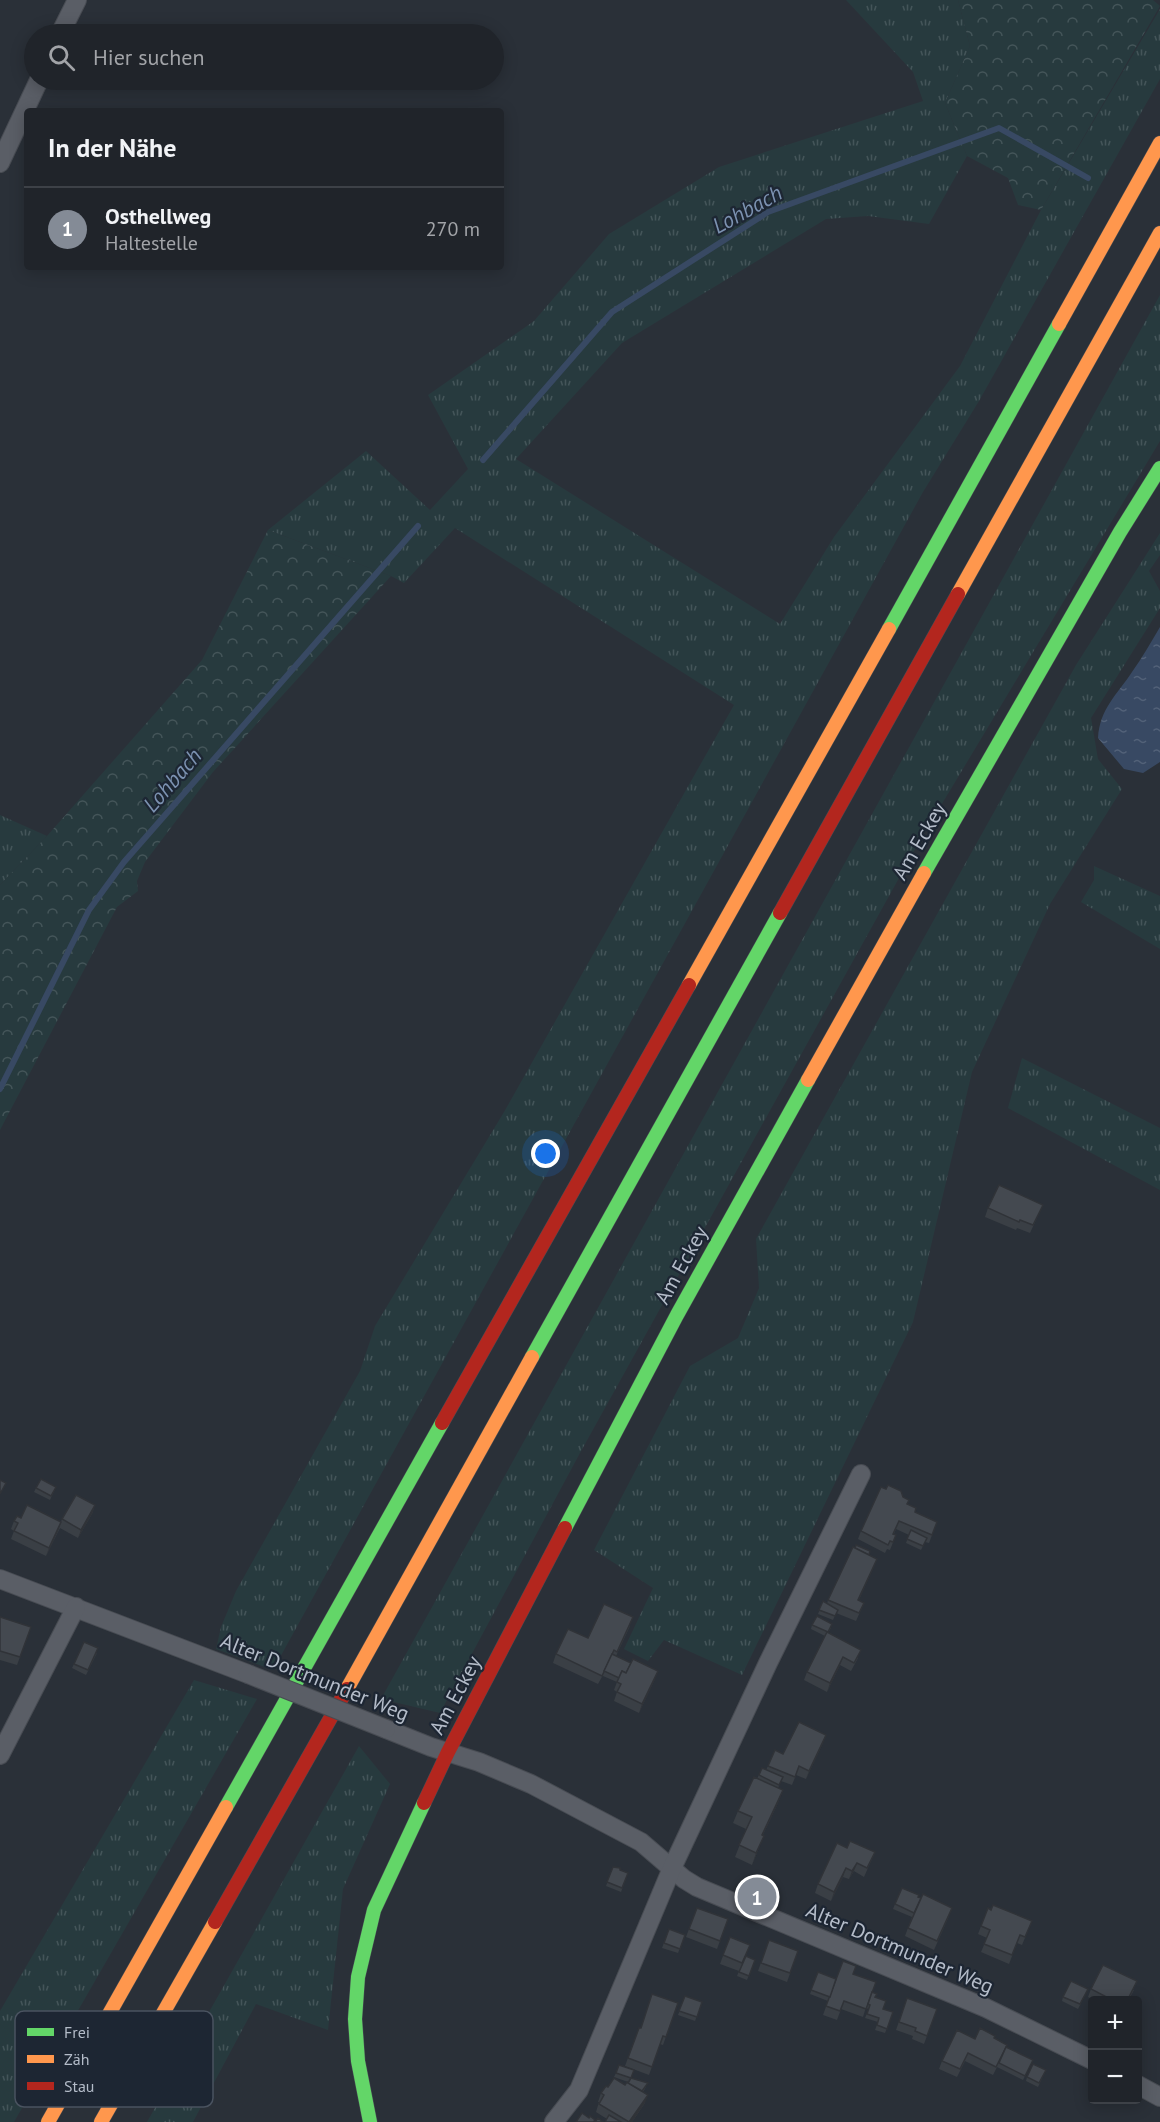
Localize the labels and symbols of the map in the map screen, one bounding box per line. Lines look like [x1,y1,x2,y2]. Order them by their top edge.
water label: Lohbach [707,178,787,240]
water label: Lohbach [137,742,207,818]
street label: Am Eckey [886,797,952,885]
your location [531,1139,560,1168]
street label: Am Eckey [648,1221,714,1309]
street label: Alter Dortmunder Weg [217,1627,413,1727]
street label: Am Eckey [423,1651,487,1739]
pin: 1 [738,1874,777,1920]
street label: Alter Dortmunder Weg [802,1896,998,2000]
legend [15,2011,213,2107]
text: Frei [64,2022,90,2042]
text: Zäh [64,2049,89,2069]
text: Stau [64,2076,94,2096]

